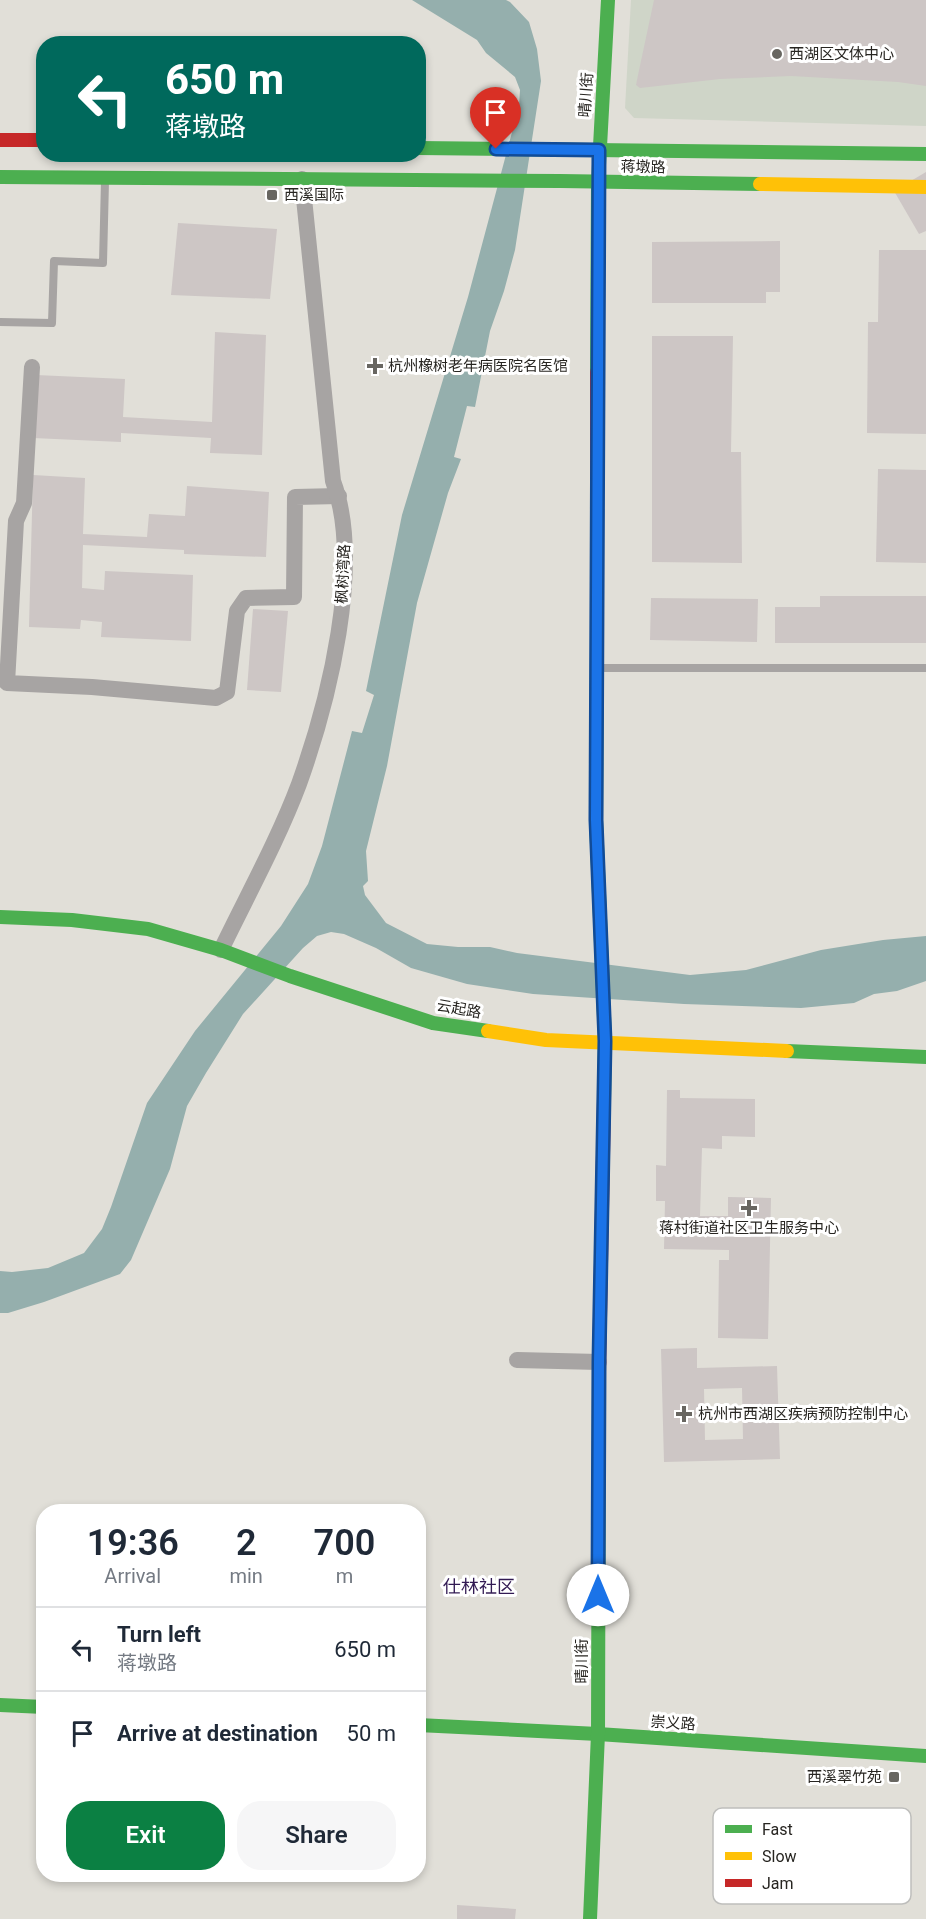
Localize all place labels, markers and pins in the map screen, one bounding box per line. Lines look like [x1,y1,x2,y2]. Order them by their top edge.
place label: 西湖区文体中心 [789,45,894,63]
marker: 西湖区文体中心 [770,47,784,61]
pin [470,87,521,149]
place label: 西溪国际 [284,186,344,204]
marker: 西溪国际 [265,188,279,202]
marker: 杭州橡树老年病医院名医馆 [366,357,384,375]
place label: 杭州橡树老年病医院名医馆 [388,357,568,375]
marker: 蒋村街道社区卫生服务中心 [740,1199,758,1217]
place label: 蒋村街道社区卫生服务中心 [659,1219,839,1237]
marker: 杭州市西湖区疾病预防控制中心 [675,1405,693,1423]
place label: 杭州市西湖区疾病预防控制中心 [698,1405,908,1423]
place label: 西溪翠竹苑 [807,1768,882,1786]
marker: 西溪翠竹苑 [887,1770,901,1784]

